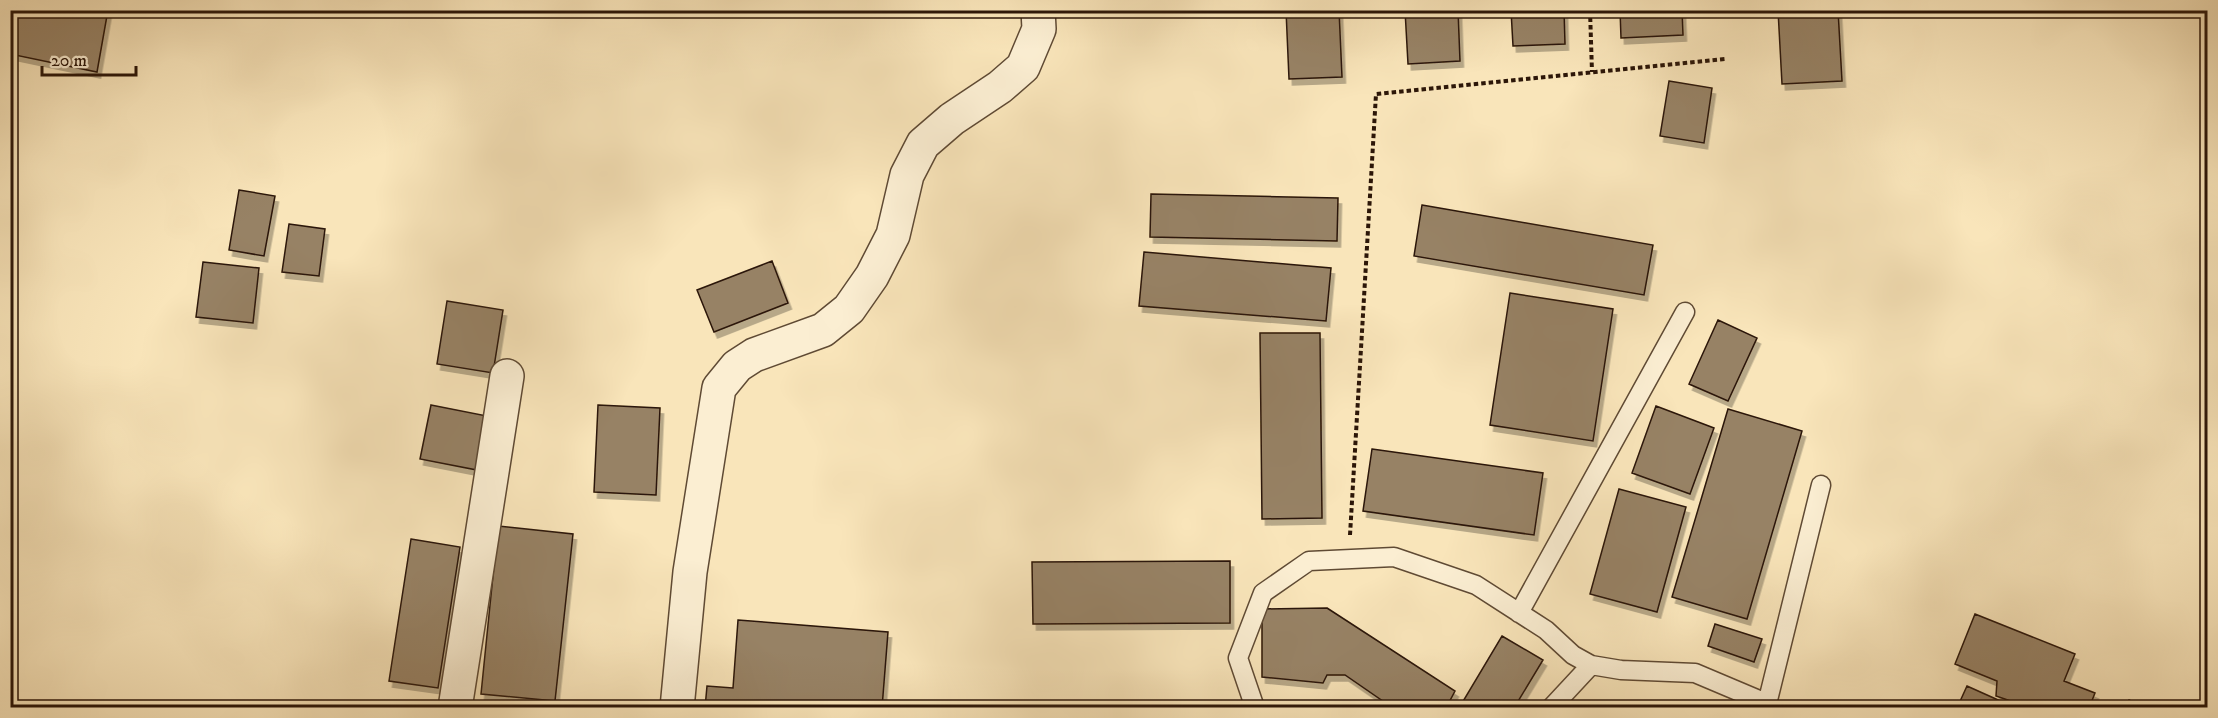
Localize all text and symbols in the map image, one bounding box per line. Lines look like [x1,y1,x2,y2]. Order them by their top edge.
scale bar [42,39,136,77]
text: 20 m [51,50,87,72]

